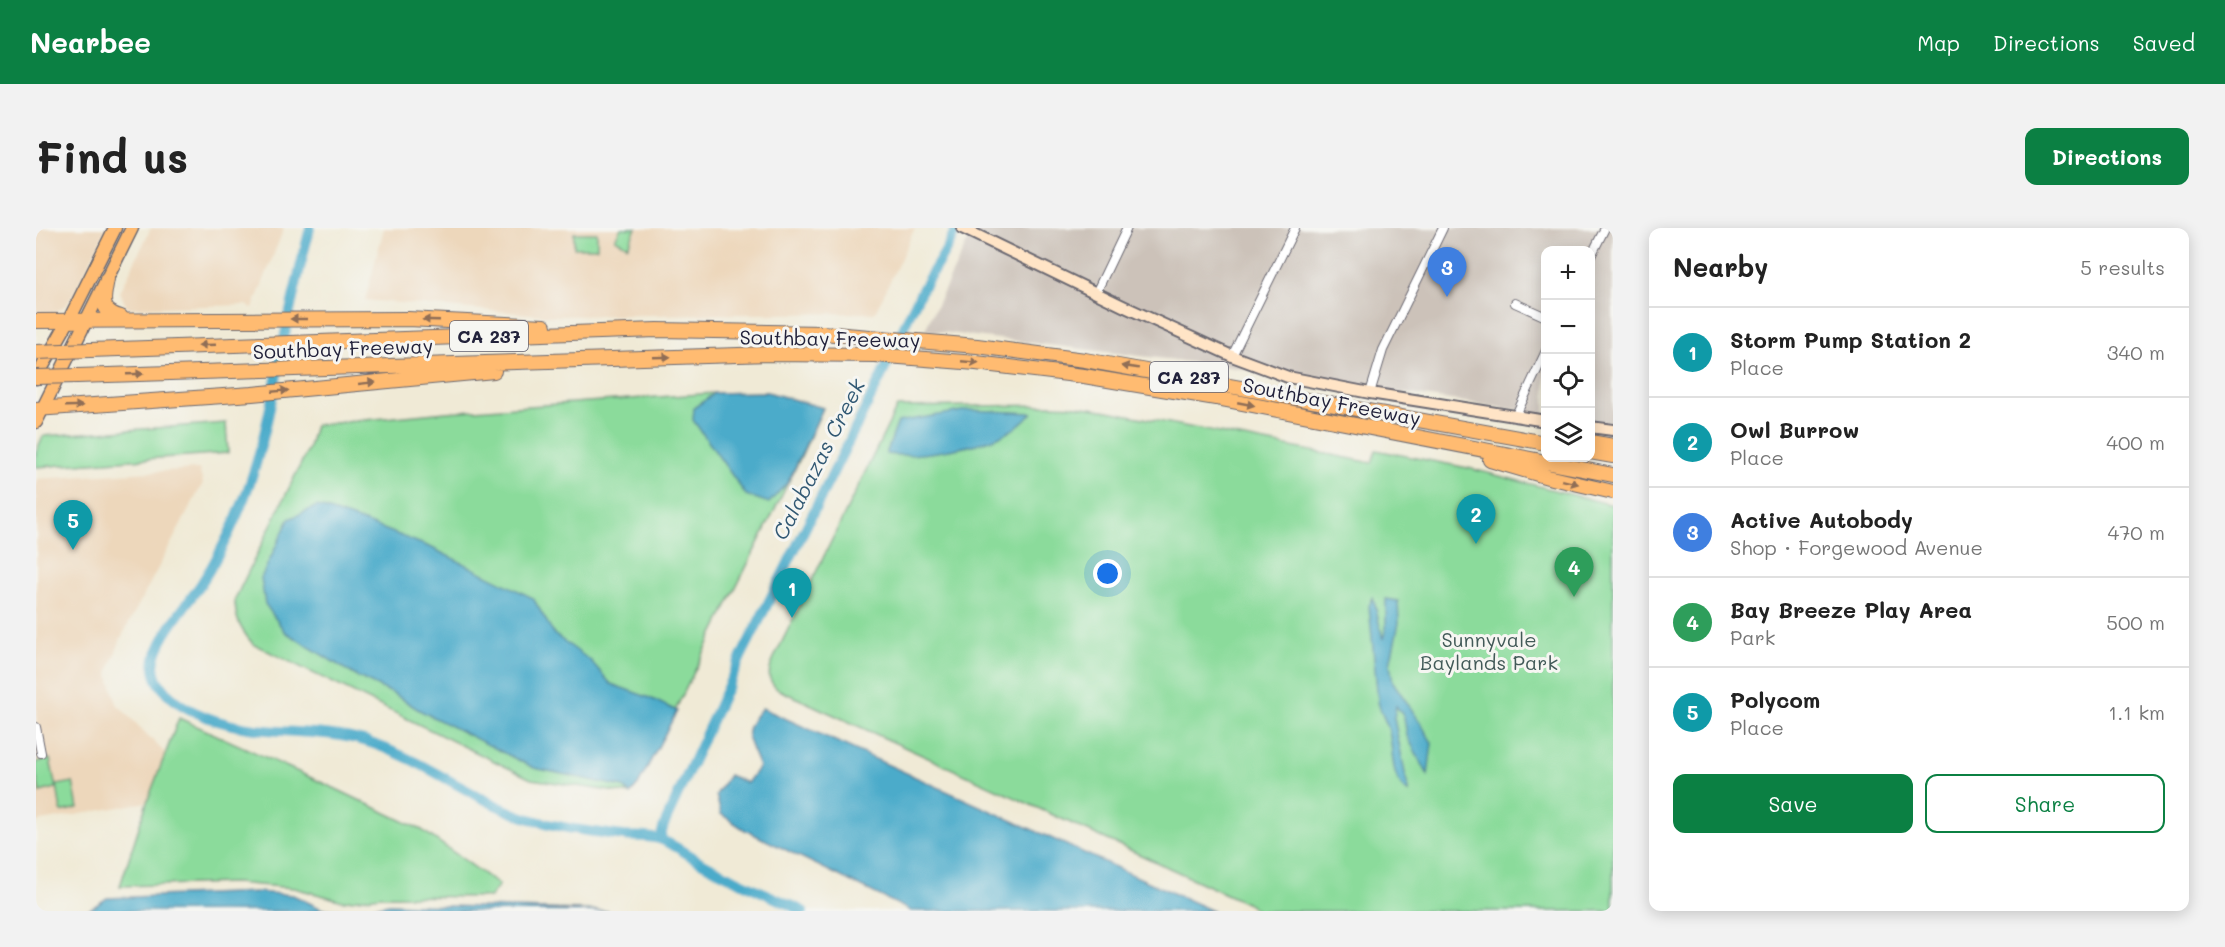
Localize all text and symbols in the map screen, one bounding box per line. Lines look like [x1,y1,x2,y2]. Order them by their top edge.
text: Nearbee [30,24,151,60]
text: Map [1917,29,1960,56]
text: Directions [1993,29,2100,56]
text: Saved [2133,29,2195,56]
button: Directions [2025,128,2189,185]
text: Find us [36,129,188,184]
map controls [1541,246,1595,462]
button: + [1541,246,1595,300]
pin: 3 [1428,248,1466,297]
text: Nearby [1673,250,1768,284]
text: 5 results [2080,254,2165,280]
button: − [1541,300,1595,354]
one-way arrow [290,314,309,324]
one-way arrow [421,316,440,325]
road number: CA 237 [450,321,528,351]
street label: Southbay Freeway [739,323,921,353]
text: Storm Pump Station 2 [1730,325,1971,354]
street label: Southbay Freeway [252,332,434,364]
text: 1 [1688,339,1697,365]
text: 340 m [2107,339,2165,365]
one-way arrow [197,341,216,350]
one-way arrow [652,353,671,362]
button: locate [1541,354,1595,408]
text: Place [1730,354,1784,380]
one-way arrow [961,357,980,367]
one-way arrow [1121,362,1140,371]
road number: CA 237 [1150,362,1228,392]
one-way arrow [126,369,145,378]
street label: Southbay Freeway [1241,371,1423,431]
water label: Calabazas Creek [766,373,871,544]
one-way arrow [358,378,377,388]
one-way arrow [271,386,290,396]
one-way arrow [1236,400,1255,409]
one-way arrow [64,401,83,411]
button: layers [1541,408,1595,462]
text: Owl Burrow [1730,415,1859,444]
text: 2 [1687,429,1698,455]
text: 400 m [2106,429,2165,455]
text: Place [1730,444,1784,470]
one-way arrow [1561,478,1580,487]
pin: 2 [1456,494,1496,544]
pin: 5 [54,500,93,550]
text: Active Autobody [1730,505,1913,534]
text: 3 [1687,519,1699,545]
text: 470 m [2107,519,2165,545]
text: Shop · Forgewood Avenue [1730,534,1983,560]
pin: 4 [1554,548,1594,597]
your location [1093,559,1122,588]
pin: 1 [772,568,812,618]
text: Bay Breeze Play Area [1730,595,1972,624]
text: 4 [1686,609,1699,635]
text: 500 m [2106,609,2165,635]
text: Park [1730,624,1775,650]
park label: Sunnyvale Baylands Park [1420,626,1558,675]
text: Polycom [1730,685,1820,714]
text: 5 [1687,699,1698,725]
text: 1.1 km [2108,699,2165,725]
text: Place [1730,714,1784,740]
button: Save [1673,774,1913,833]
button: Share [1925,774,2165,833]

